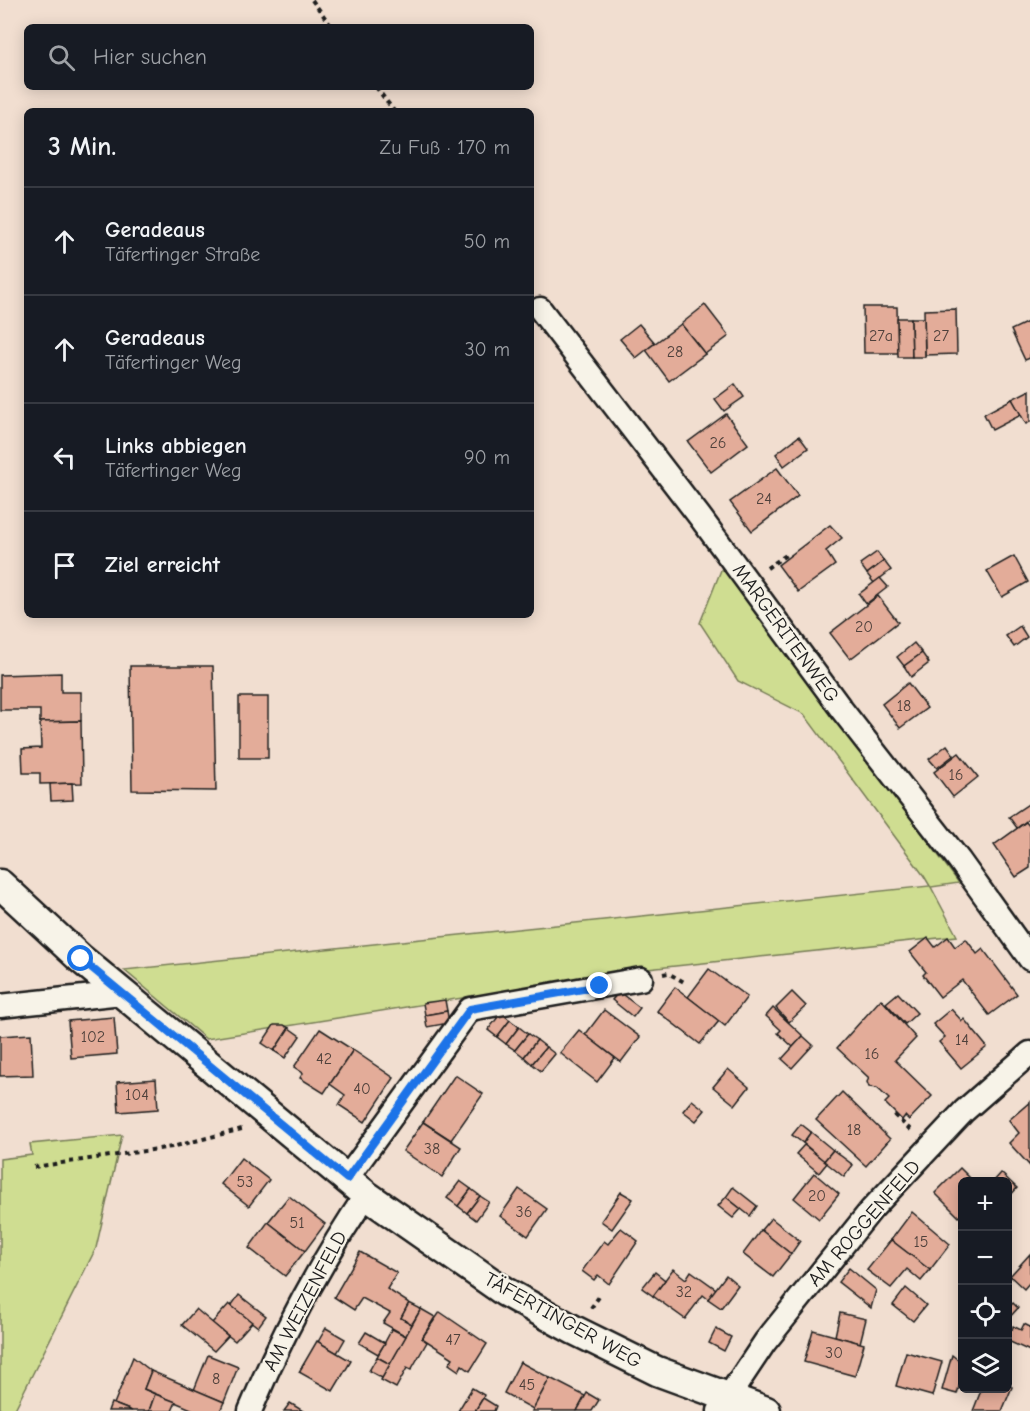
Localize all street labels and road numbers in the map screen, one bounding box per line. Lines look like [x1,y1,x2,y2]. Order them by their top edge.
street label: MARGERITENWEG [728,559,844,707]
street label: AM ROGGENFELD [803,1155,925,1291]
street label: AM WEIZENFELD [258,1227,352,1375]
street label: TÄFERTINGER WEG [480,1267,646,1373]

